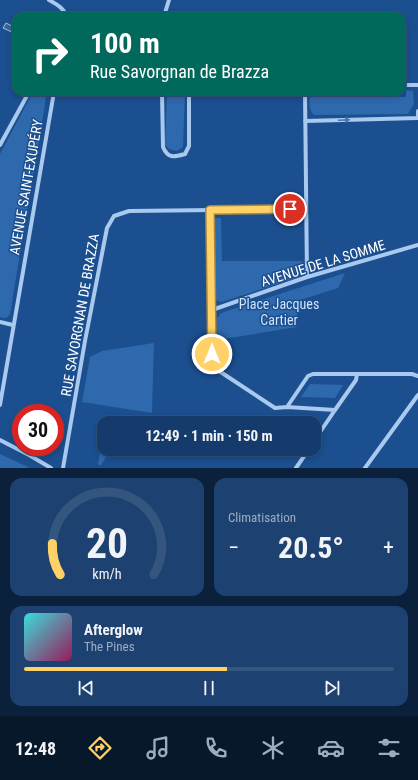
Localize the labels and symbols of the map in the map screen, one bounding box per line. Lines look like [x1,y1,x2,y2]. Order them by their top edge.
street label: AVENUE SAINT-EXUPÉRY [5,117,46,256]
one-way arrow [338,117,351,123]
pin [273,192,307,226]
street label: RUE SAVORGNAN DE BRAZZA [58,232,102,398]
street label: AVENUE DE LA SOMME [259,236,387,290]
park label: Place Jacques Cartier [239,296,319,328]
position arrow [191,333,233,375]
speed limit sign: 30 [12,404,64,456]

